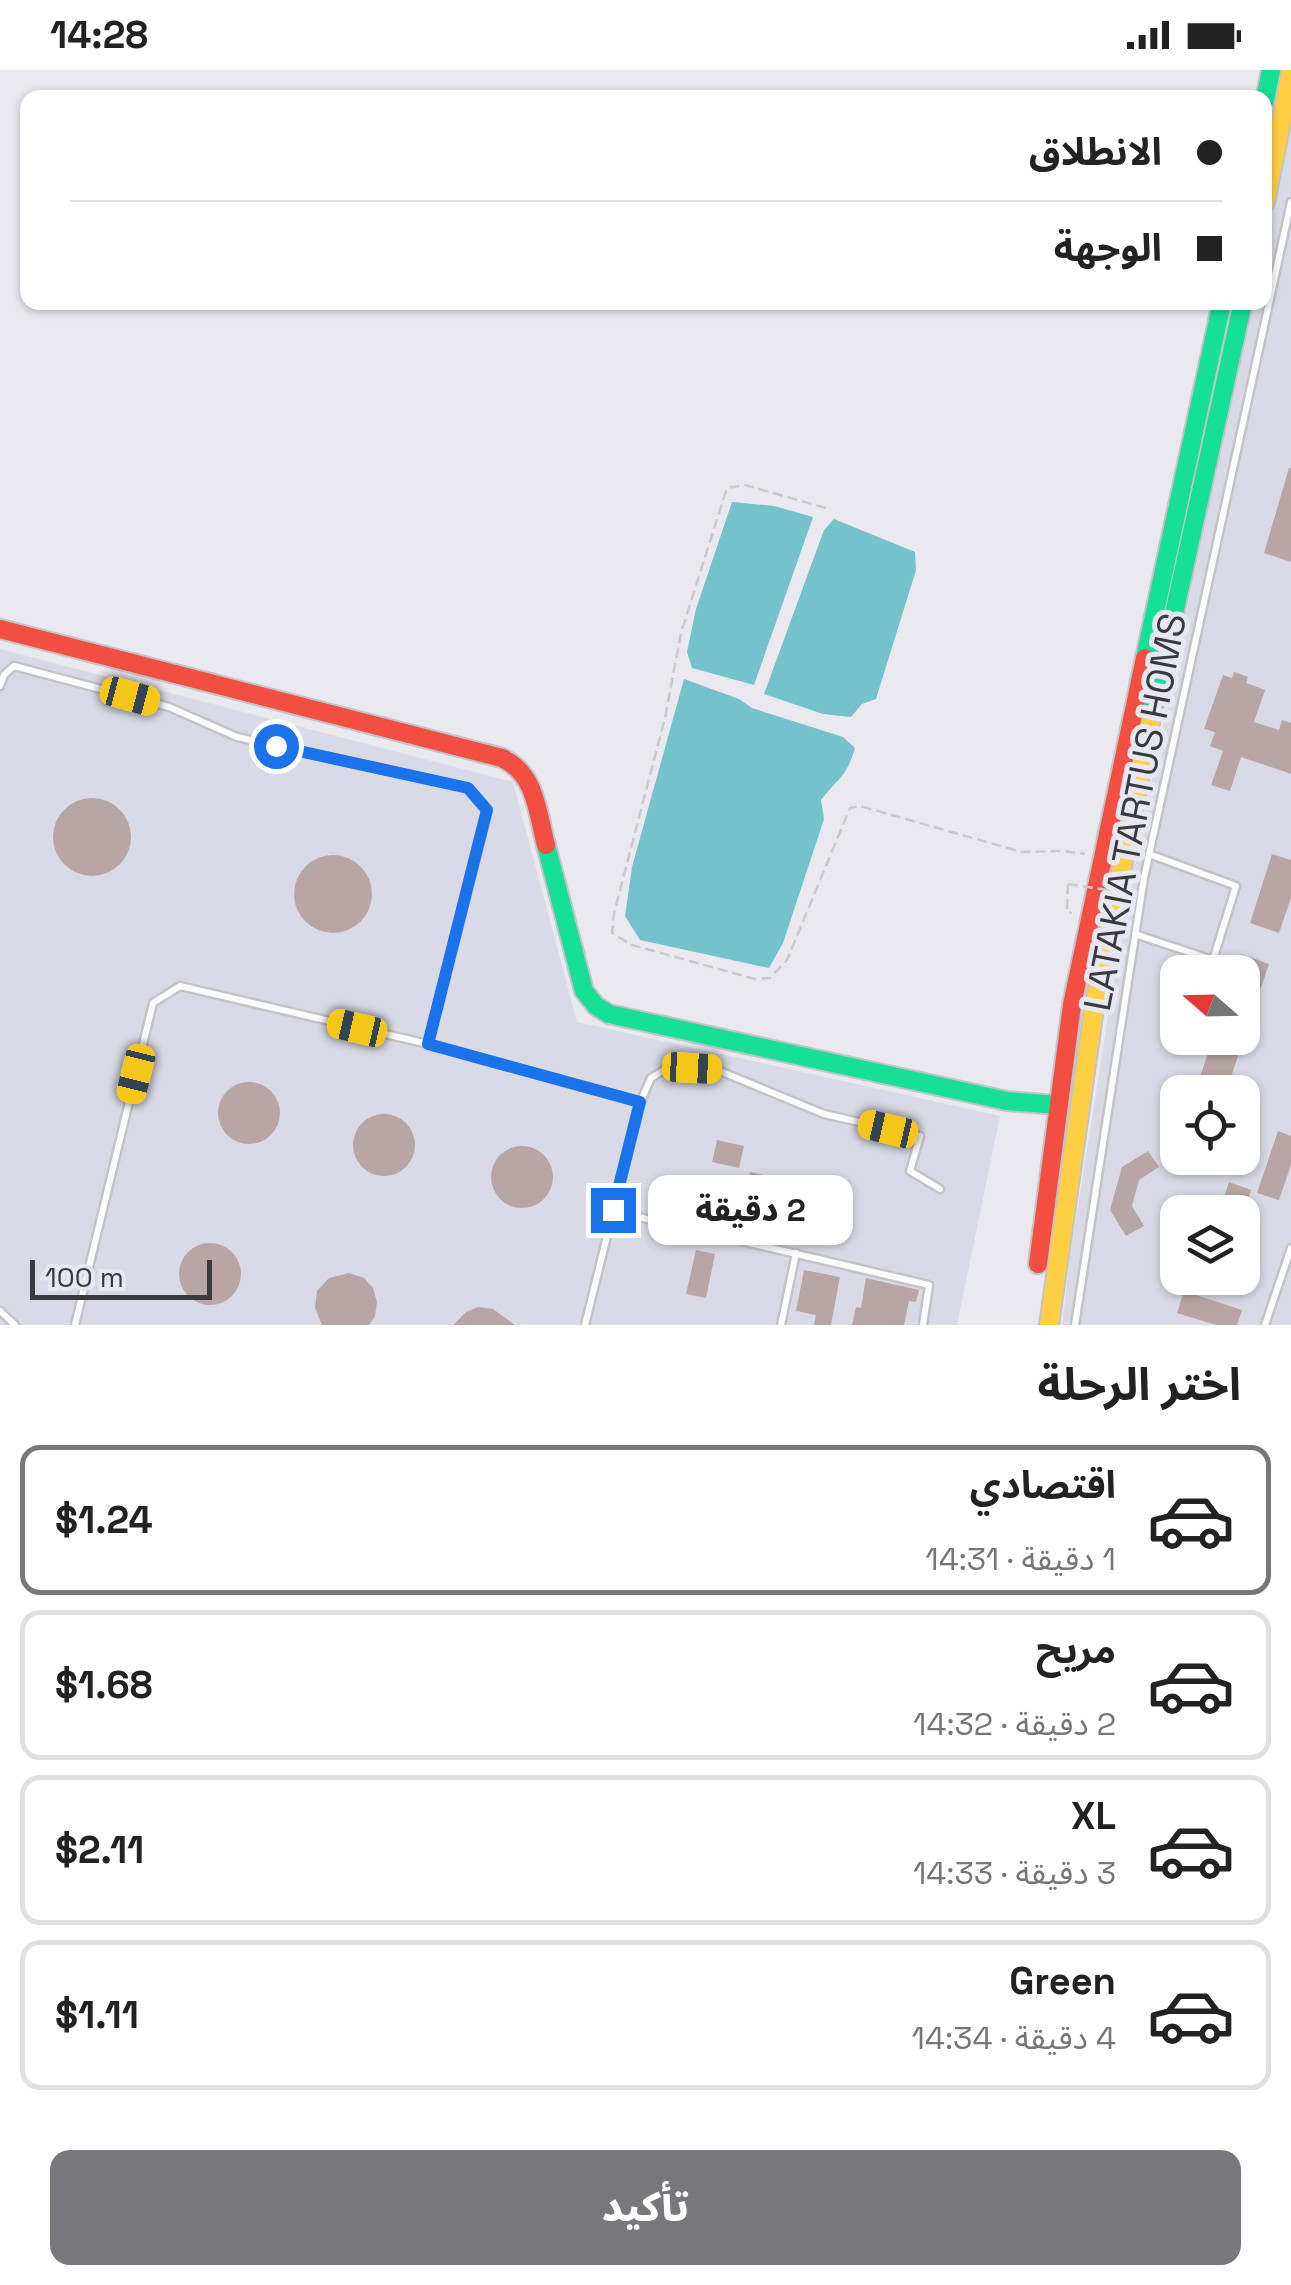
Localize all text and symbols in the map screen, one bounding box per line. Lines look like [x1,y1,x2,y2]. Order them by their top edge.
text: 14:28 [50,11,148,59]
text: الانطلاق [1029,128,1162,176]
text: الوجهة [1054,224,1162,272]
street label: LATAKIA TARTUS HOMS [1073,609,1197,1015]
car [97,674,163,718]
route start [254,724,299,769]
north arrow [1160,955,1260,1055]
map controls [1160,955,1260,1295]
car [324,1007,390,1049]
car [114,1041,158,1107]
car [661,1051,723,1085]
button: locate [1160,1075,1260,1175]
car [855,1108,921,1150]
callout: 2 دقيقة [648,1175,853,1245]
route end [591,1188,636,1233]
text: 2 دقيقة [695,1190,806,1230]
button: layers [1160,1195,1260,1295]
scale bar [30,1255,212,1300]
text: 100 m [45,1259,124,1295]
text: اختر الرحلة [1037,1356,1241,1413]
text: اقتصادي [970,1461,1116,1509]
icon: car [1146,1475,1236,1565]
text: $1.24 [55,1496,153,1544]
text: 1 دقيقة · 14:31 [925,1539,1116,1579]
text: مريح [1036,1626,1116,1674]
icon: car [1146,1640,1236,1730]
text: $1.68 [55,1661,152,1709]
text: 2 دقيقة · 14:32 [913,1704,1116,1744]
text: XL [1071,1792,1116,1840]
icon: car [1146,1805,1236,1895]
text: $2.11 [55,1826,144,1874]
text: 3 دقيقة · 14:33 [913,1853,1116,1893]
text: Green [1009,1957,1116,2005]
icon: car [1146,1970,1236,2060]
text: $1.11 [55,1991,139,2039]
text: 4 دقيقة · 14:34 [912,2018,1116,2058]
button: تأكيد [50,2150,1241,2265]

